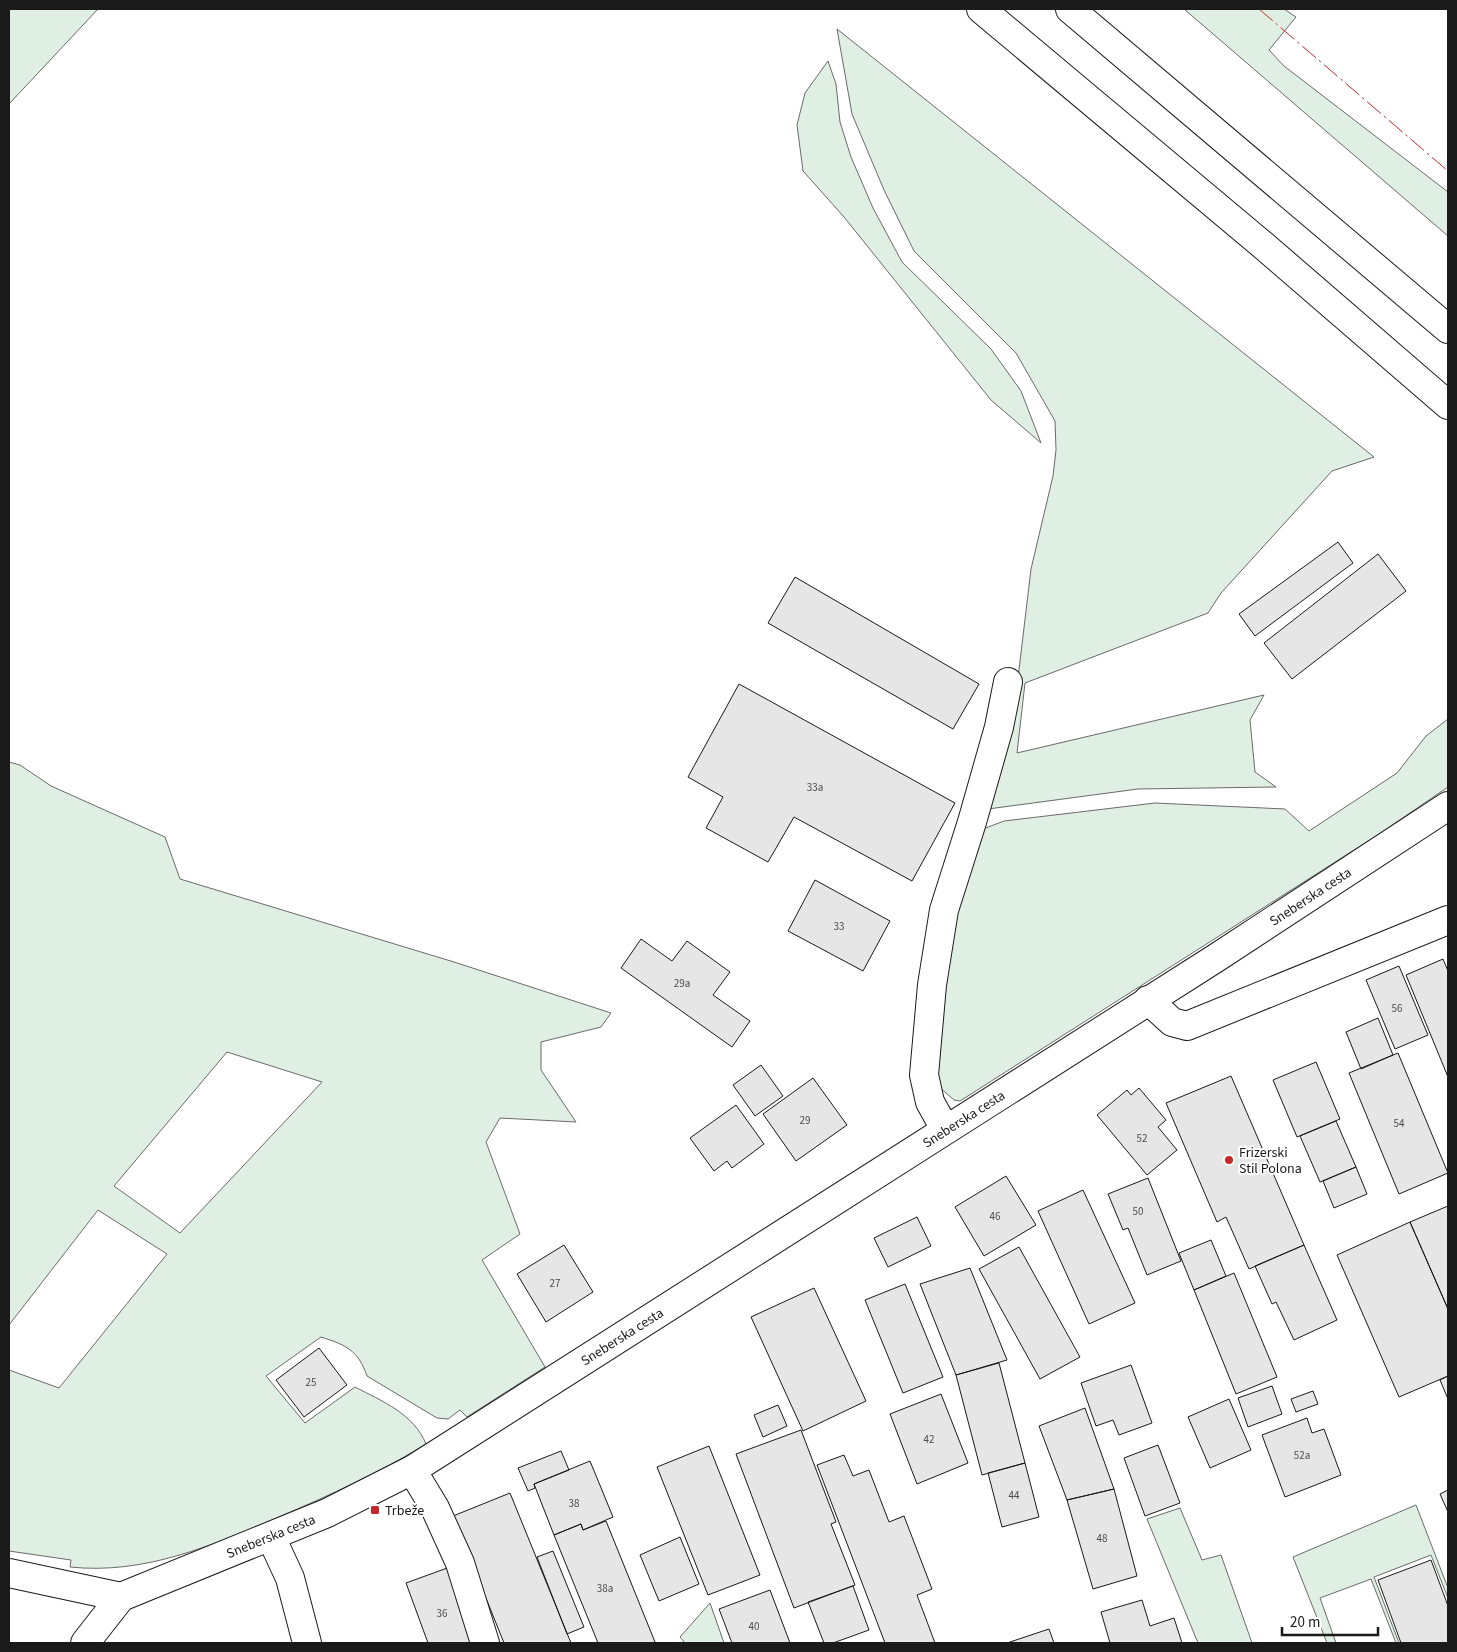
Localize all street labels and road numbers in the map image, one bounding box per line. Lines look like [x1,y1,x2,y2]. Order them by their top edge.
street label: Sneberska cesta [1266,863,1356,931]
street label: Sneberska cesta [919,1086,1009,1153]
street label: Sneberska cesta [577,1303,668,1371]
street label: Sneberska cesta [224,1510,318,1564]

